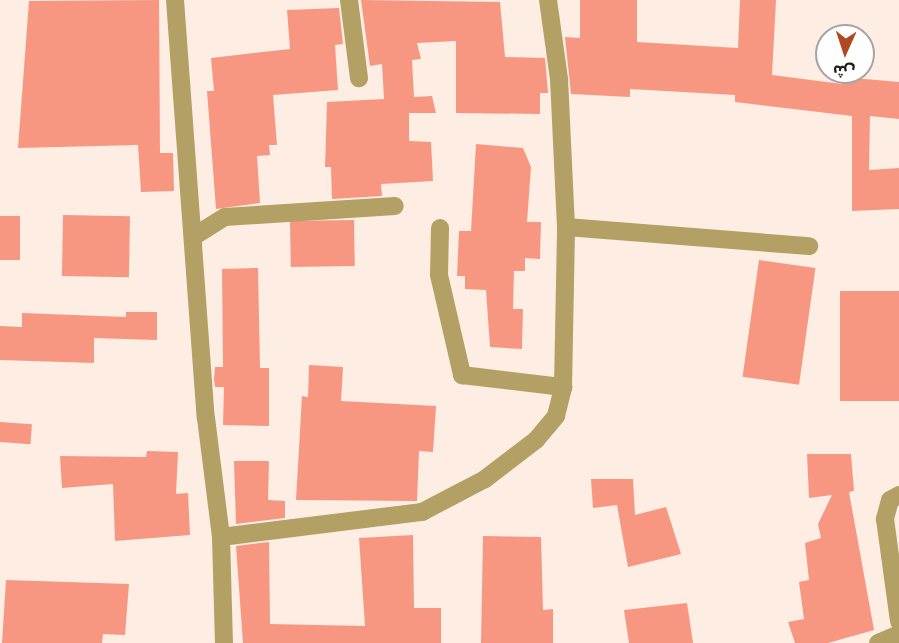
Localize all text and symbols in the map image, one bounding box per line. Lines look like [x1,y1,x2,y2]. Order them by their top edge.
north arrow [815,24,875,84]
text: ش [833,59,856,81]

